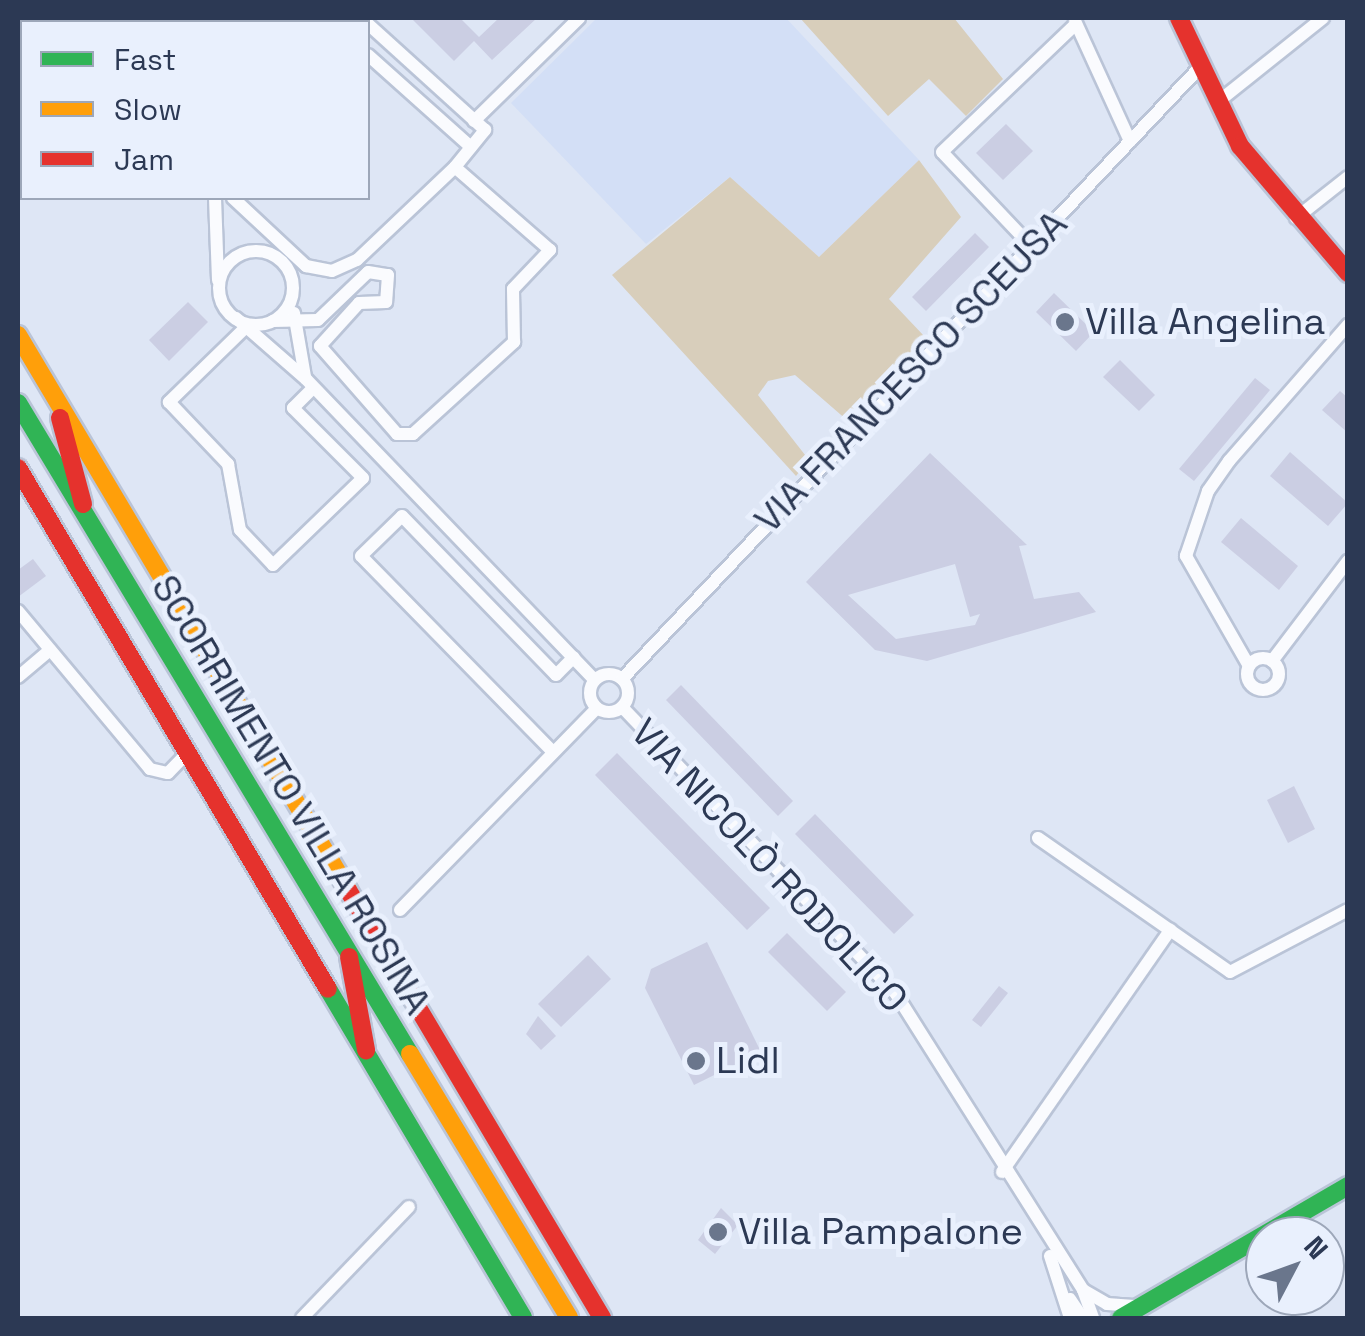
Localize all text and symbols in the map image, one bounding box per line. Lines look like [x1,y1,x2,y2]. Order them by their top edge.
legend [20,20,370,200]
text: Fast [114,40,176,79]
text: Slow [114,90,182,129]
text: Jam [114,140,174,179]
street label: VIA FRANCESCO SCEUSA [745,201,1077,543]
place label: Villa Angelina [1085,299,1326,345]
marker: Villa Angelina [1054,311,1076,333]
street label: SCORRIMENTO VILLA ROSINA [141,567,441,1023]
street label: VIA NICOLÒ RODOLICO [621,710,917,1022]
place label: Lidl [716,1038,780,1084]
marker: Lidl [685,1050,707,1072]
place label: Villa Pampalone [738,1209,1023,1255]
north arrow [1245,1216,1345,1316]
marker: Villa Pampalone [707,1221,729,1243]
text: N [1296,1229,1336,1267]

